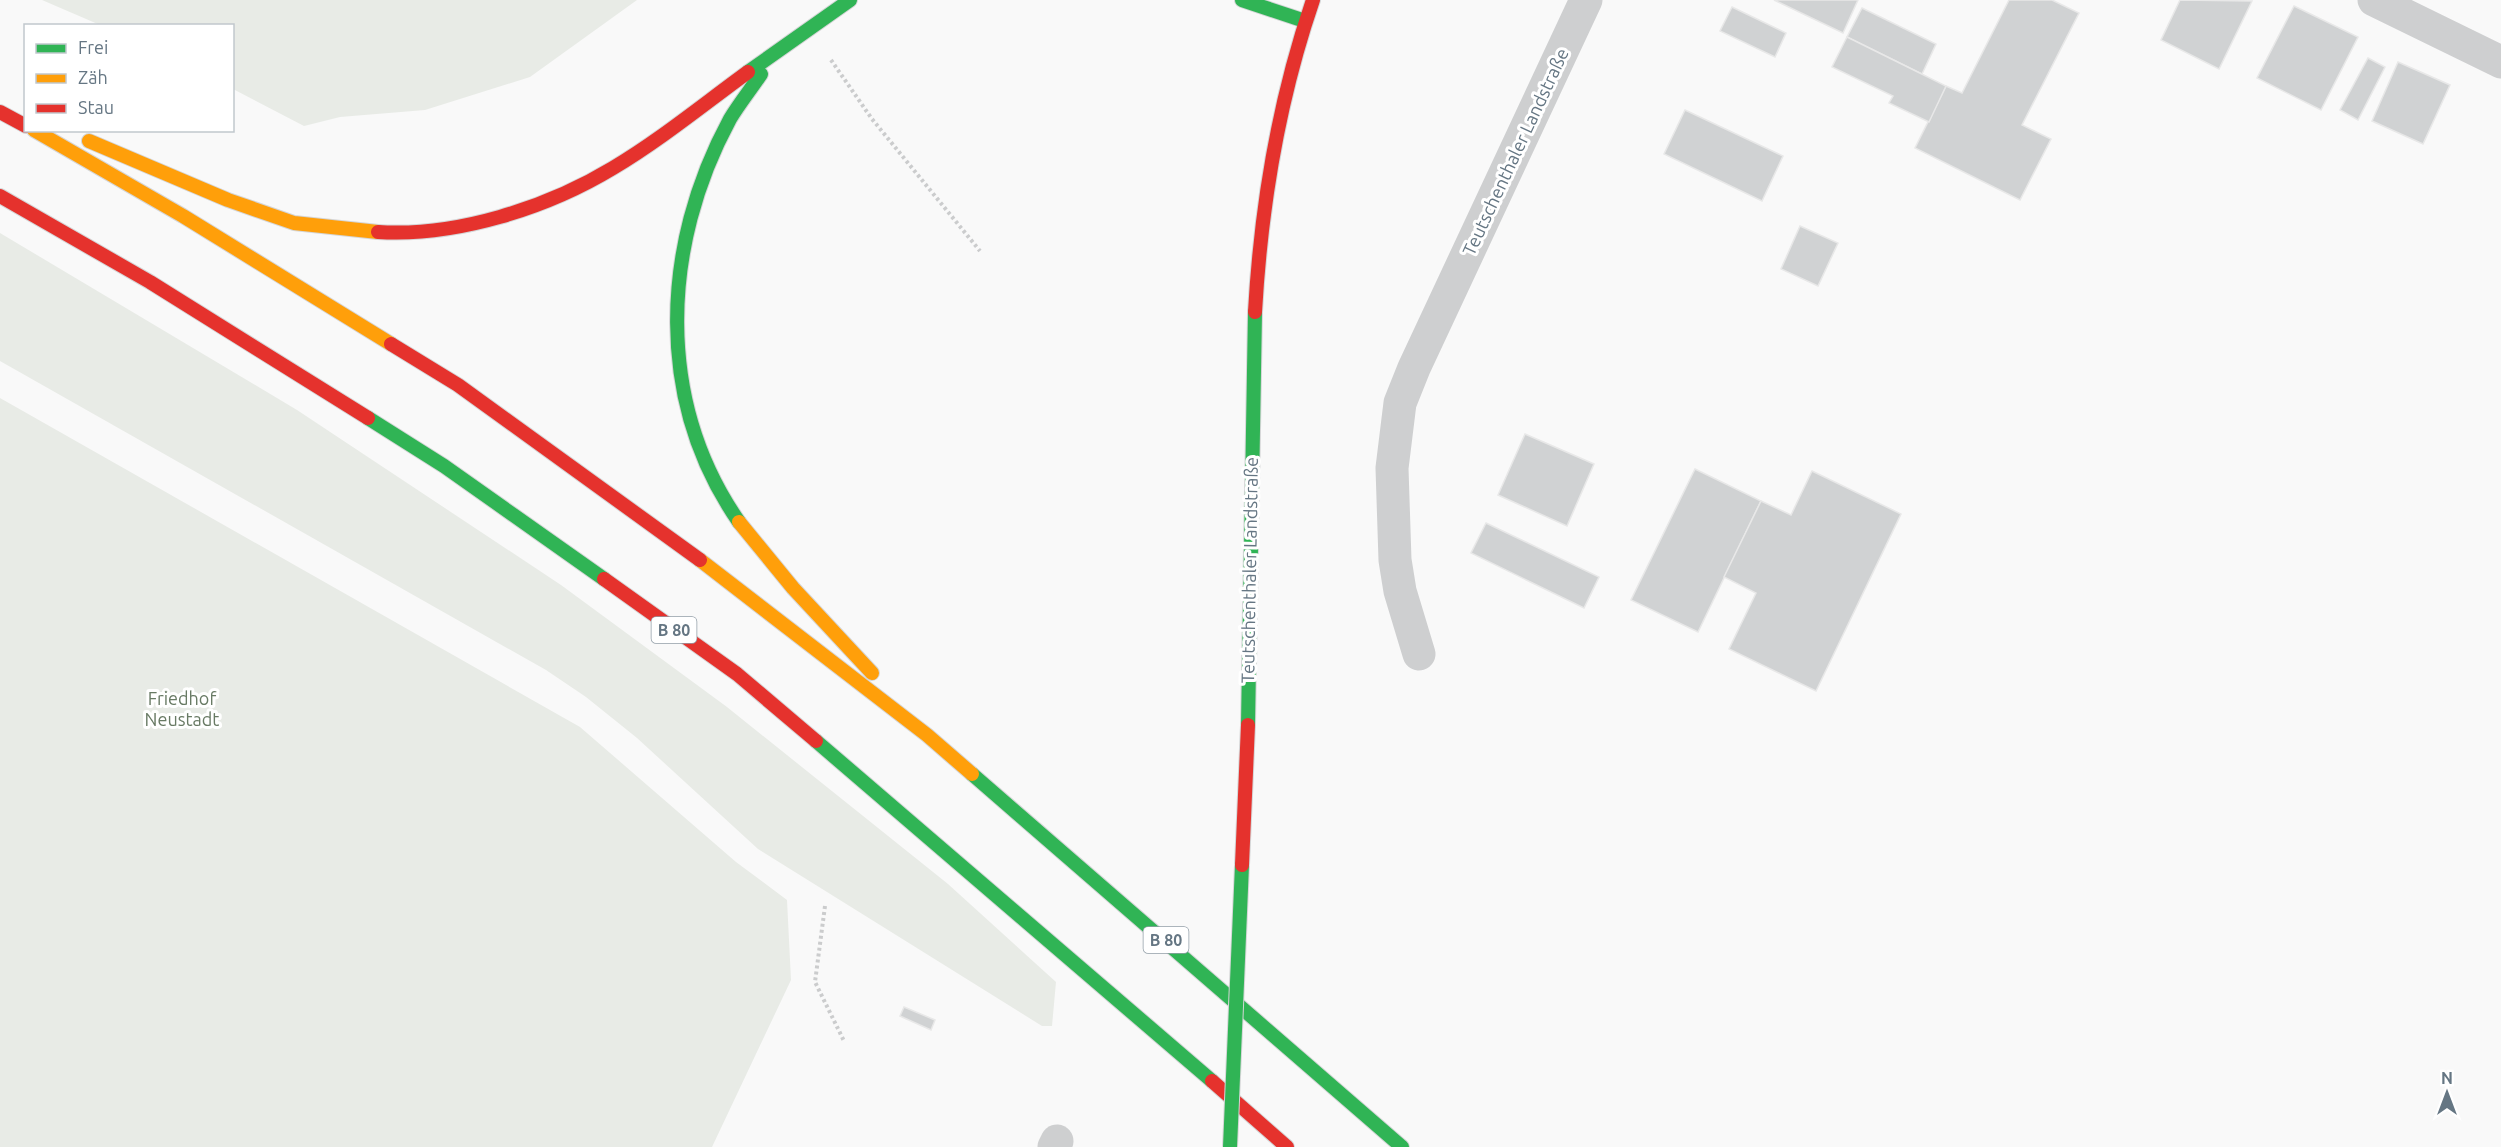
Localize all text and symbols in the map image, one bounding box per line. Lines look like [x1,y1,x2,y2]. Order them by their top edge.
legend [24,24,234,132]
text: Frei [78,37,108,57]
street label: Teutschenthaler Landstraße [1458,45,1572,258]
text: Zäh [78,67,108,87]
text: Stau [78,97,114,117]
street label: Teutschenthaler Landstraße [1237,457,1261,683]
road number: B 80 [652,617,696,643]
park label: Friedhof Neustadt [145,688,219,729]
road number: B 80 [1144,927,1188,953]
north arrow [2417,1063,2477,1123]
text: N [2441,1069,2453,1087]

